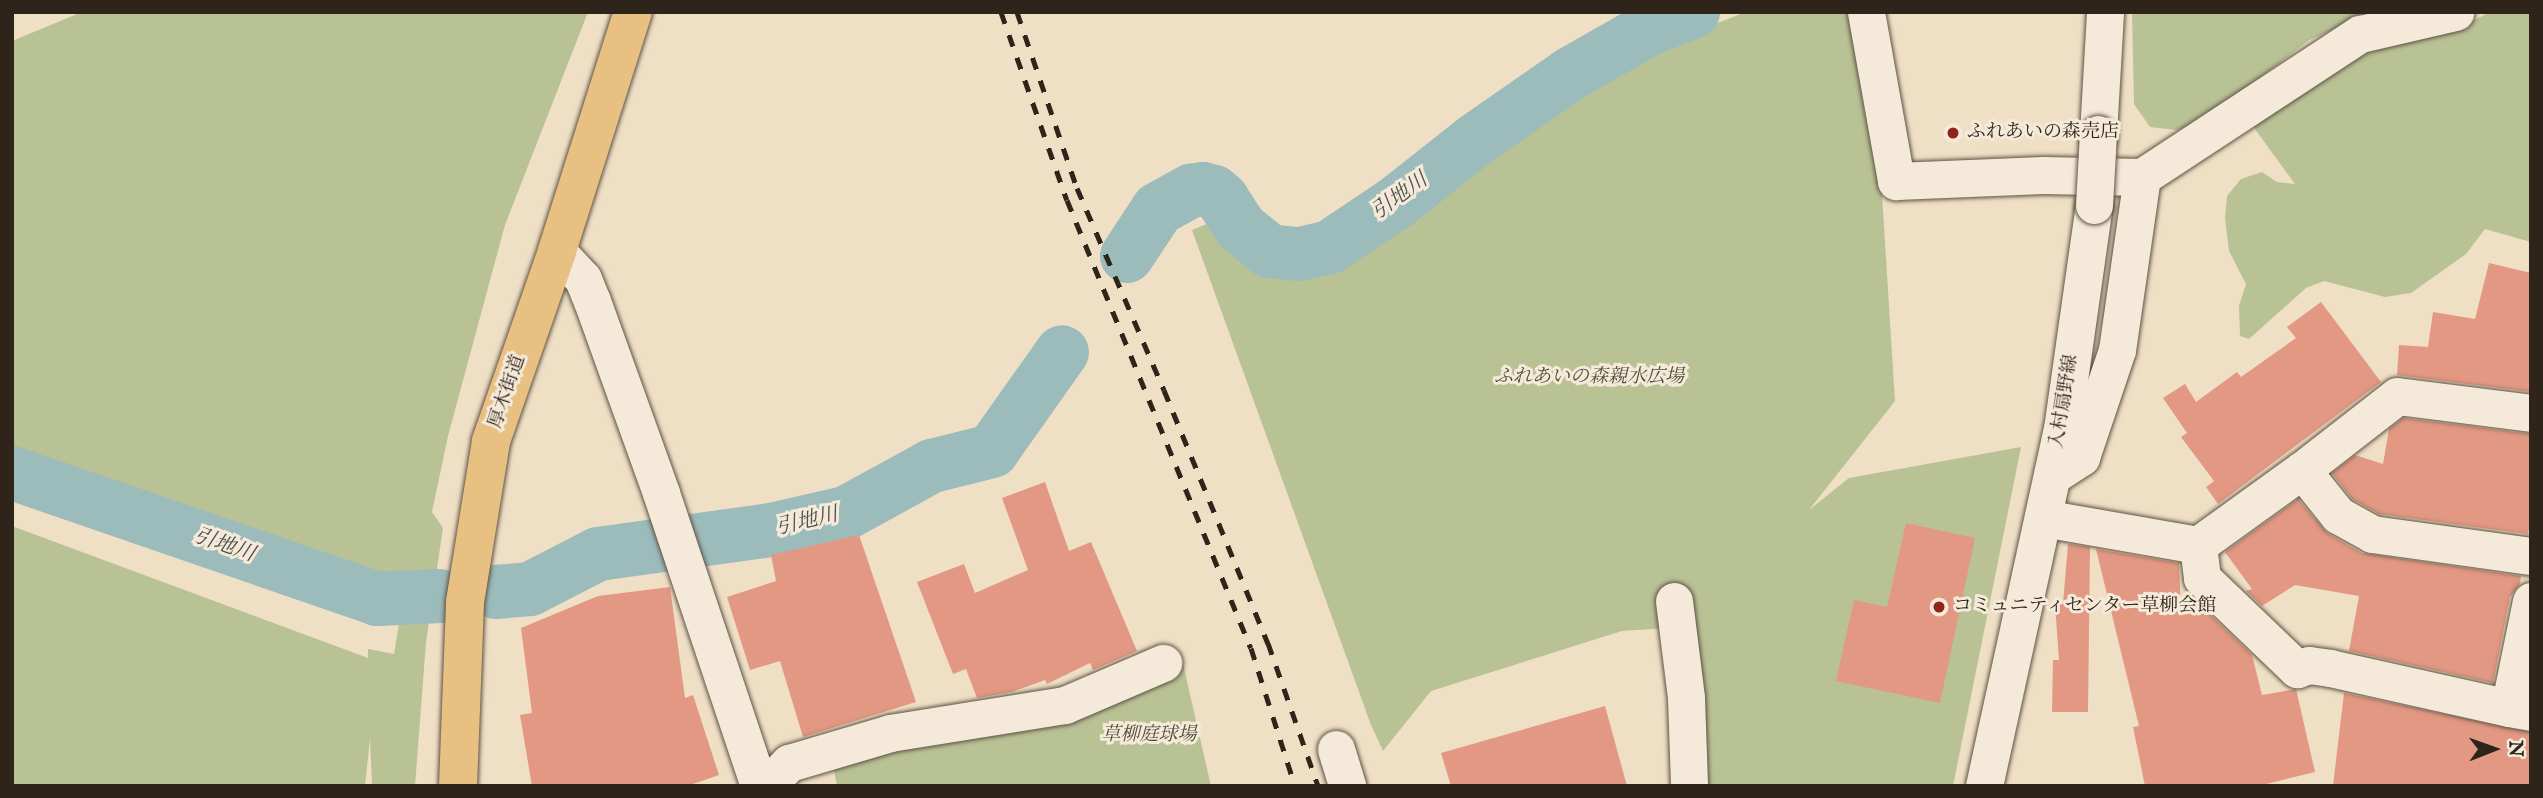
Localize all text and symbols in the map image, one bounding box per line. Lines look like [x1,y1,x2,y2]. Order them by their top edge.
place label: ふれあいの森売店 [1967,122,2119,144]
marker: ふれあいの森売店 [1945,125,1961,141]
water label: 引地川 [1367,168,1433,226]
street label: 厚木街道 [485,352,531,432]
street label: 入村扇野線 [2046,353,2084,451]
park label: ふれあいの森親水広場 [1494,367,1684,389]
water label: 引地川 [773,503,841,541]
water label: 引地川 [190,524,258,568]
place label: コミュニティセンター草柳会館 [1953,596,2219,618]
marker: コミュニティセンター草柳会館 [1931,599,1947,615]
north arrow [2459,714,2529,784]
park label: 草柳庭球場 [1102,725,1196,747]
text: N [2503,740,2527,757]

